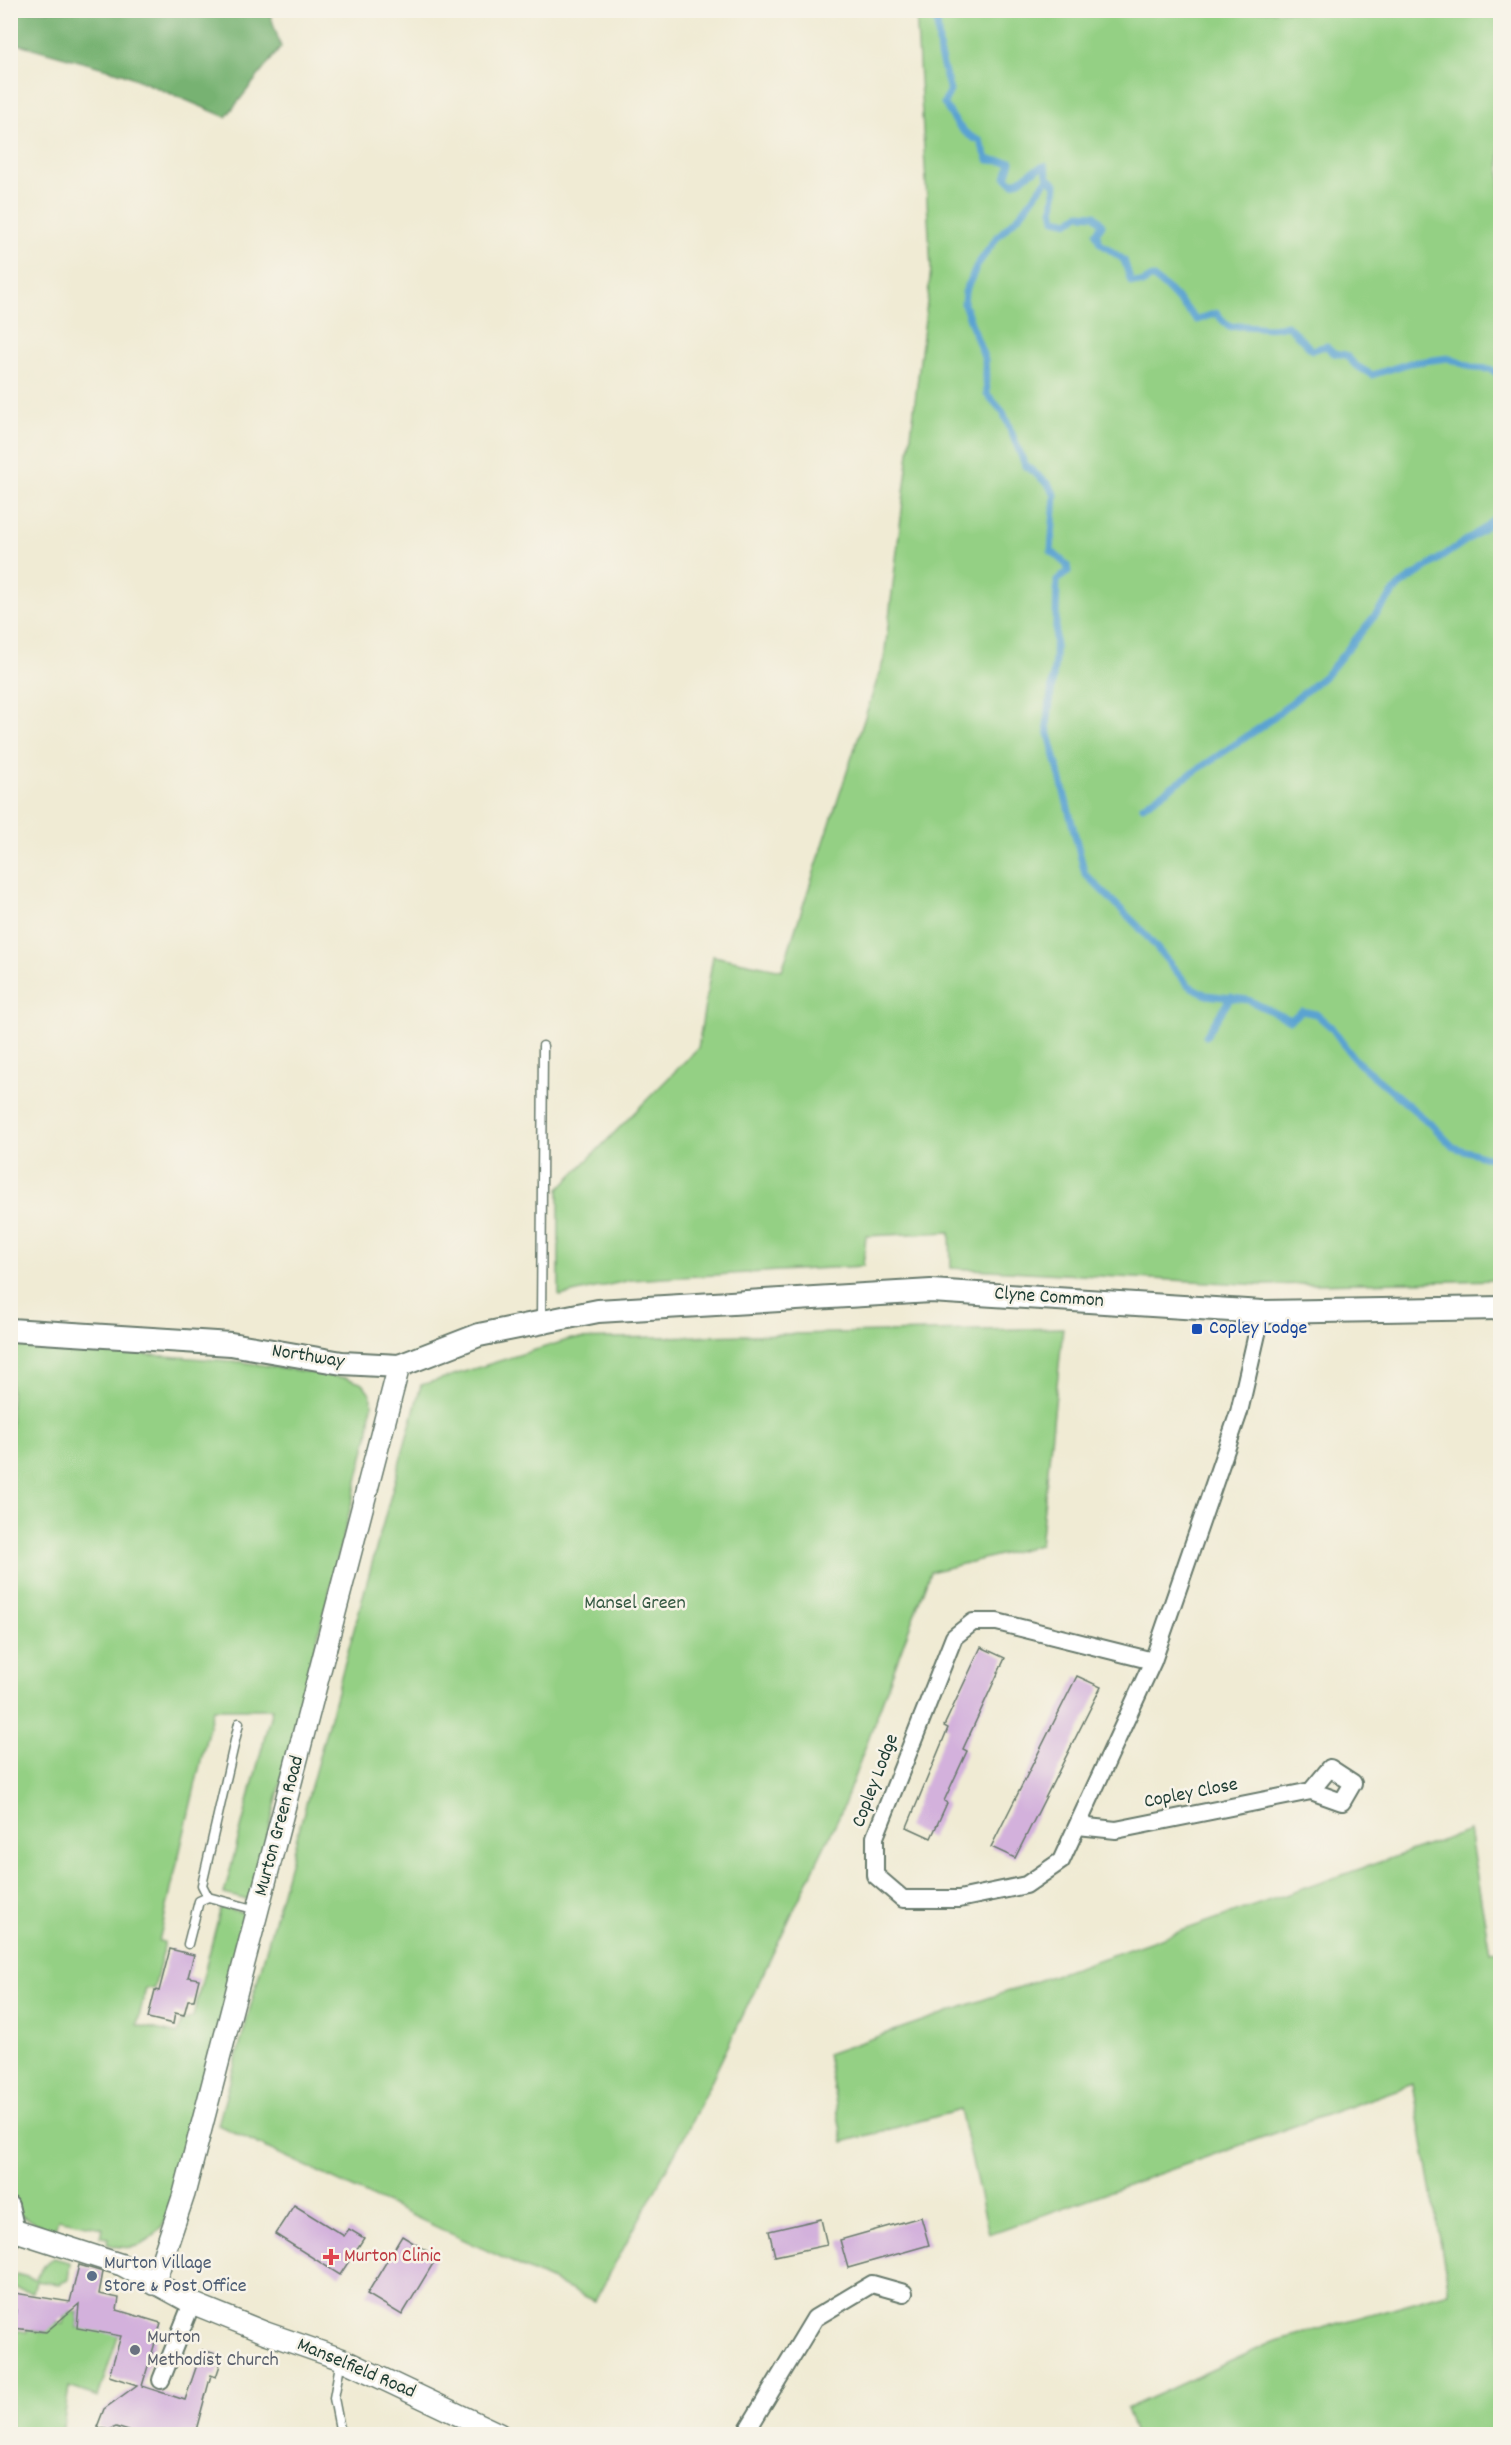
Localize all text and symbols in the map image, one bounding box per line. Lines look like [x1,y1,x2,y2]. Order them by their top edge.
street label: Clyne Common [993,1280,1105,1316]
place label: Copley Lodge [1209,1315,1307,1343]
marker: Copley Lodge [1190,1322,1204,1336]
street label: Northway [270,1337,347,1377]
park label: Mansel Green [584,1590,686,1618]
street label: Copley Lodge [845,1730,907,1832]
street label: Murton Green Road [248,1753,312,1899]
street label: Copley Close [1142,1771,1240,1817]
place label: Murton Clinic [344,2243,441,2271]
marker: Murton Clinic [322,2248,340,2266]
place label: Murton Village Store & Post Office [104,2250,247,2301]
marker: Murton Village Store & Post Office [85,2269,99,2283]
place label: Murton Methodist Church [147,2324,279,2375]
street label: Manselfield Road [292,2331,420,2407]
marker: Murton Methodist Church [128,2343,142,2357]

